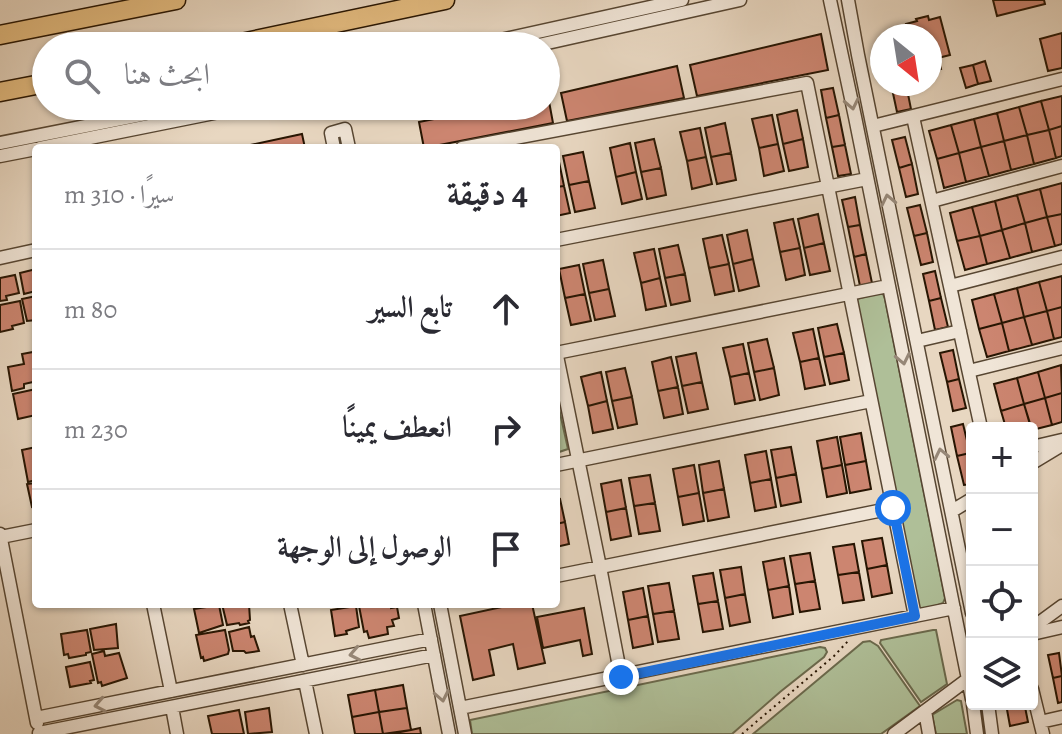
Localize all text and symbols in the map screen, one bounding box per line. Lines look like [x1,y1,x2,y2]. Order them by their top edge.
north arrow [870,24,942,96]
search box [32,32,560,120]
icon: search [60,54,104,98]
text: ابحث هنا [124,54,210,94]
one-way arrow [843,96,860,110]
text: 4 دقيقة [447,169,528,216]
text: سيرًا · 310 m [64,177,175,212]
one-way arrow [880,193,897,207]
text: تابع السير [368,287,452,327]
icon: ahead [484,287,528,331]
text: 80 m [64,292,117,327]
one-way arrow [894,351,911,365]
text: انعطف يمينًا [342,407,452,447]
icon: right [484,407,528,451]
text: 230 m [64,412,128,447]
map controls [966,422,1038,710]
button: + [966,422,1038,494]
one-way arrow [933,448,950,461]
route start [875,490,911,526]
button: − [966,494,1038,566]
text: الوصول إلى الوجهة [277,527,452,567]
icon: arrive [484,527,528,571]
button: locate [966,566,1038,638]
button: layers [966,638,1038,710]
one-way arrow [348,645,361,662]
route end [603,659,639,695]
one-way arrow [433,690,450,703]
one-way arrow [93,696,107,713]

